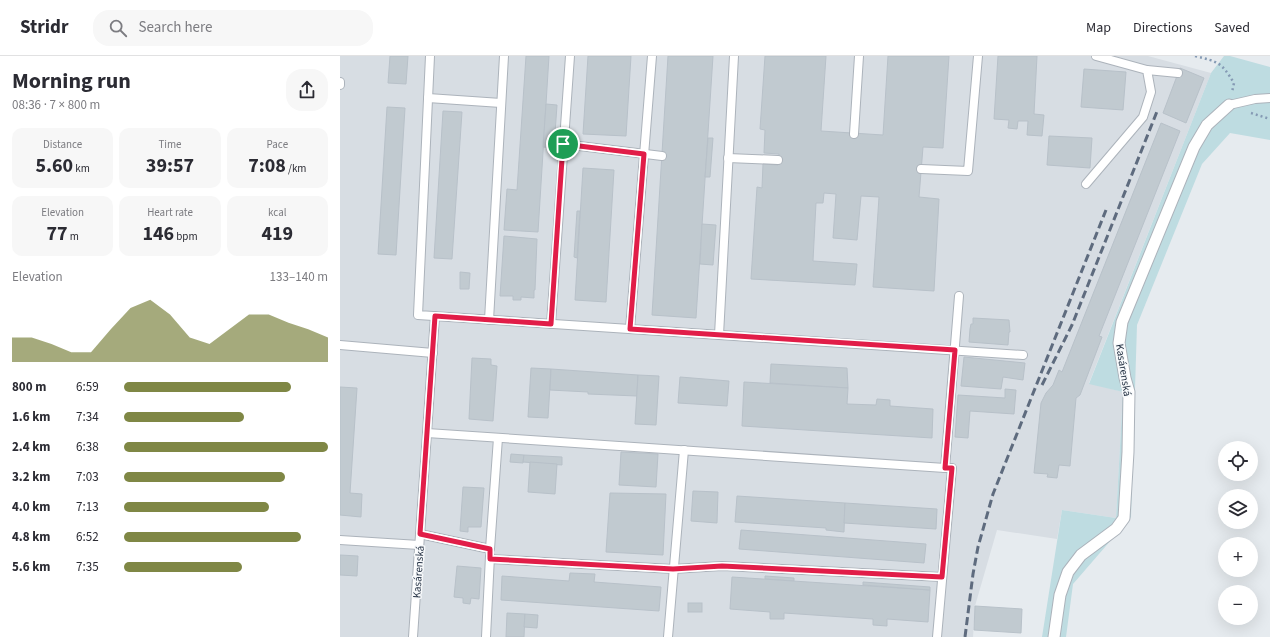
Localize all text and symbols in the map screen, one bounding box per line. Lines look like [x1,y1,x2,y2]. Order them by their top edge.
search box [93,10,373,46]
text: Stridr [20,14,69,41]
icon: search [107,17,129,39]
text: Search here [139,17,213,38]
text: Map [1086,18,1111,38]
text: Directions [1133,18,1192,38]
text: Saved [1214,18,1250,38]
text: Morning run [12,65,131,97]
button: share [286,69,328,111]
text: 08:36 · 7 × 800 m [12,96,100,114]
pin [546,127,580,161]
icon: arrive [552,133,574,155]
text: Distance [43,137,82,152]
text: Time [158,137,182,152]
text: Pace [267,137,288,152]
text: 5.60 [35,152,73,180]
text: 39:57 [146,152,194,180]
text: 7:08 [248,152,286,180]
text: km [73,161,90,176]
text: /km [286,161,306,176]
text: Elevation [41,205,84,220]
text: Heart rate [147,205,193,220]
text: kcal [268,205,287,220]
text: 77 [46,220,68,248]
text: 146 [142,220,174,248]
text: 419 [261,220,293,248]
text: m [68,229,79,244]
text: bpm [174,229,198,244]
text: Elevation [12,268,63,286]
text: 133–140 m [270,268,328,286]
street label: Kasárenská [1112,343,1135,397]
text: 800 m [12,378,46,396]
text: 6:59 [76,378,99,396]
text: 1.6 km [12,408,51,426]
text: 7:34 [76,408,99,426]
text: 2.4 km [12,438,51,456]
text: 6:38 [76,438,99,456]
map controls [1218,441,1258,625]
button: locate [1218,441,1258,481]
text: 3.2 km [12,468,51,486]
text: 7:03 [76,468,99,486]
button: layers [1218,489,1258,529]
text: 4.0 km [12,498,51,516]
text: 7:13 [76,498,99,516]
text: 4.8 km [12,528,51,546]
text: 6:52 [76,528,99,546]
button: + [1218,537,1258,577]
street label: Kasárenská [409,545,428,599]
text: 5.6 km [12,558,51,576]
text: 7:35 [76,558,99,576]
button: − [1218,585,1258,625]

